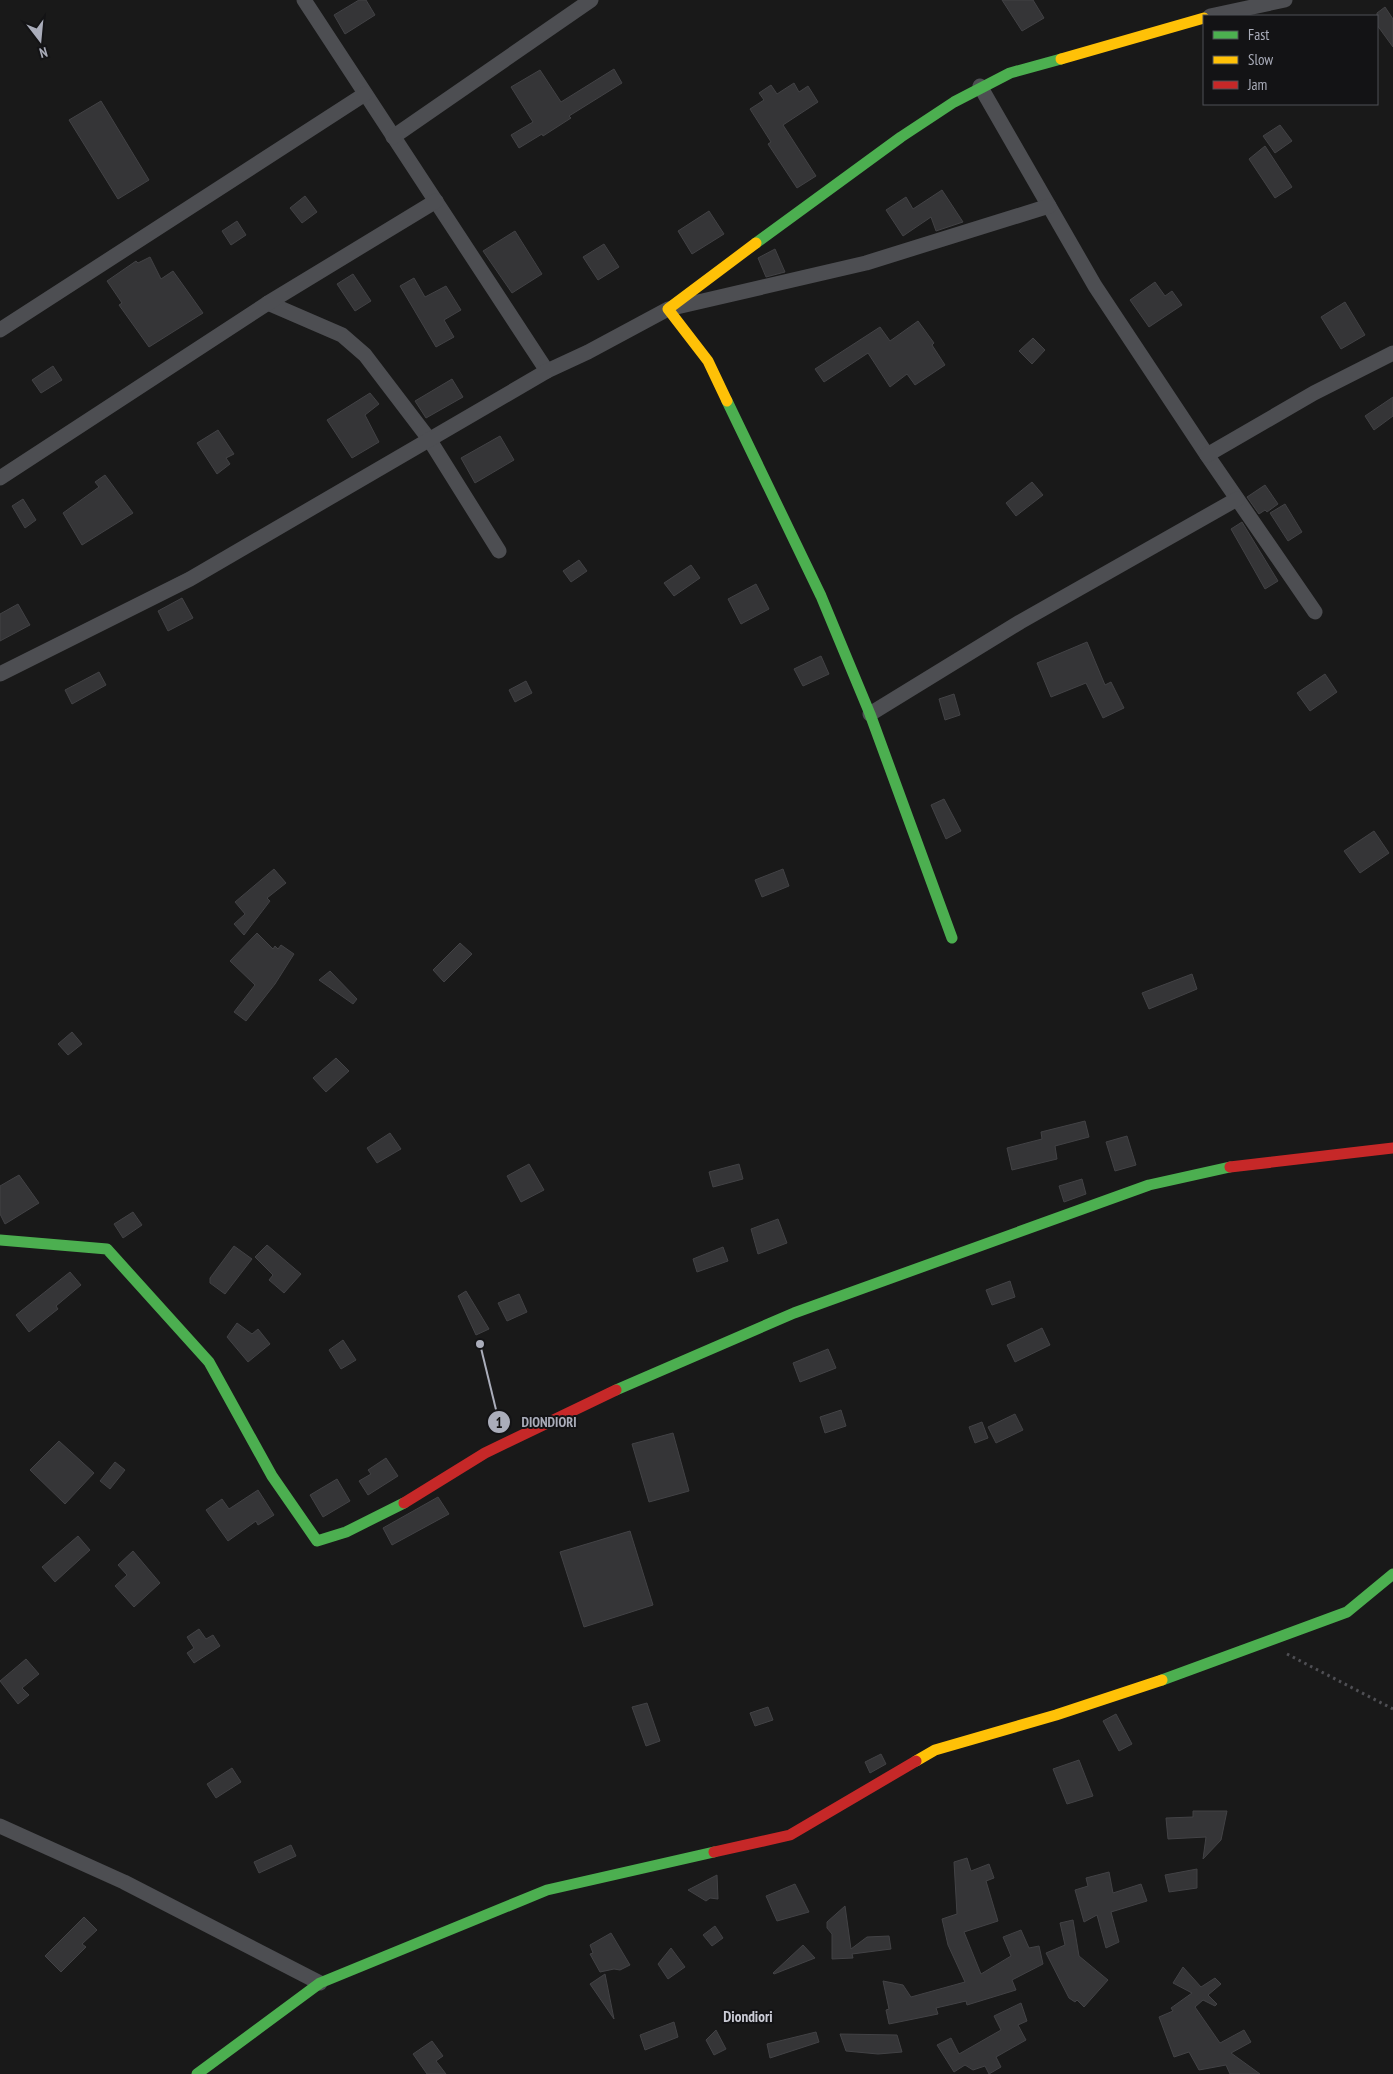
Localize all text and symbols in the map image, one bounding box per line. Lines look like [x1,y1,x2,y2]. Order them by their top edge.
north arrow [15,15,65,65]
legend [1203,15,1378,105]
text: Fast [1248,25,1269,44]
text: N [37,43,50,62]
text: Slow [1248,50,1273,69]
text: Jam [1247,75,1267,94]
callout: DIONDIORI [487,1408,587,1437]
text: 1 [495,1413,503,1432]
text: DIONDIORI [521,1413,577,1431]
district label: Diondiori [723,2007,773,2026]

